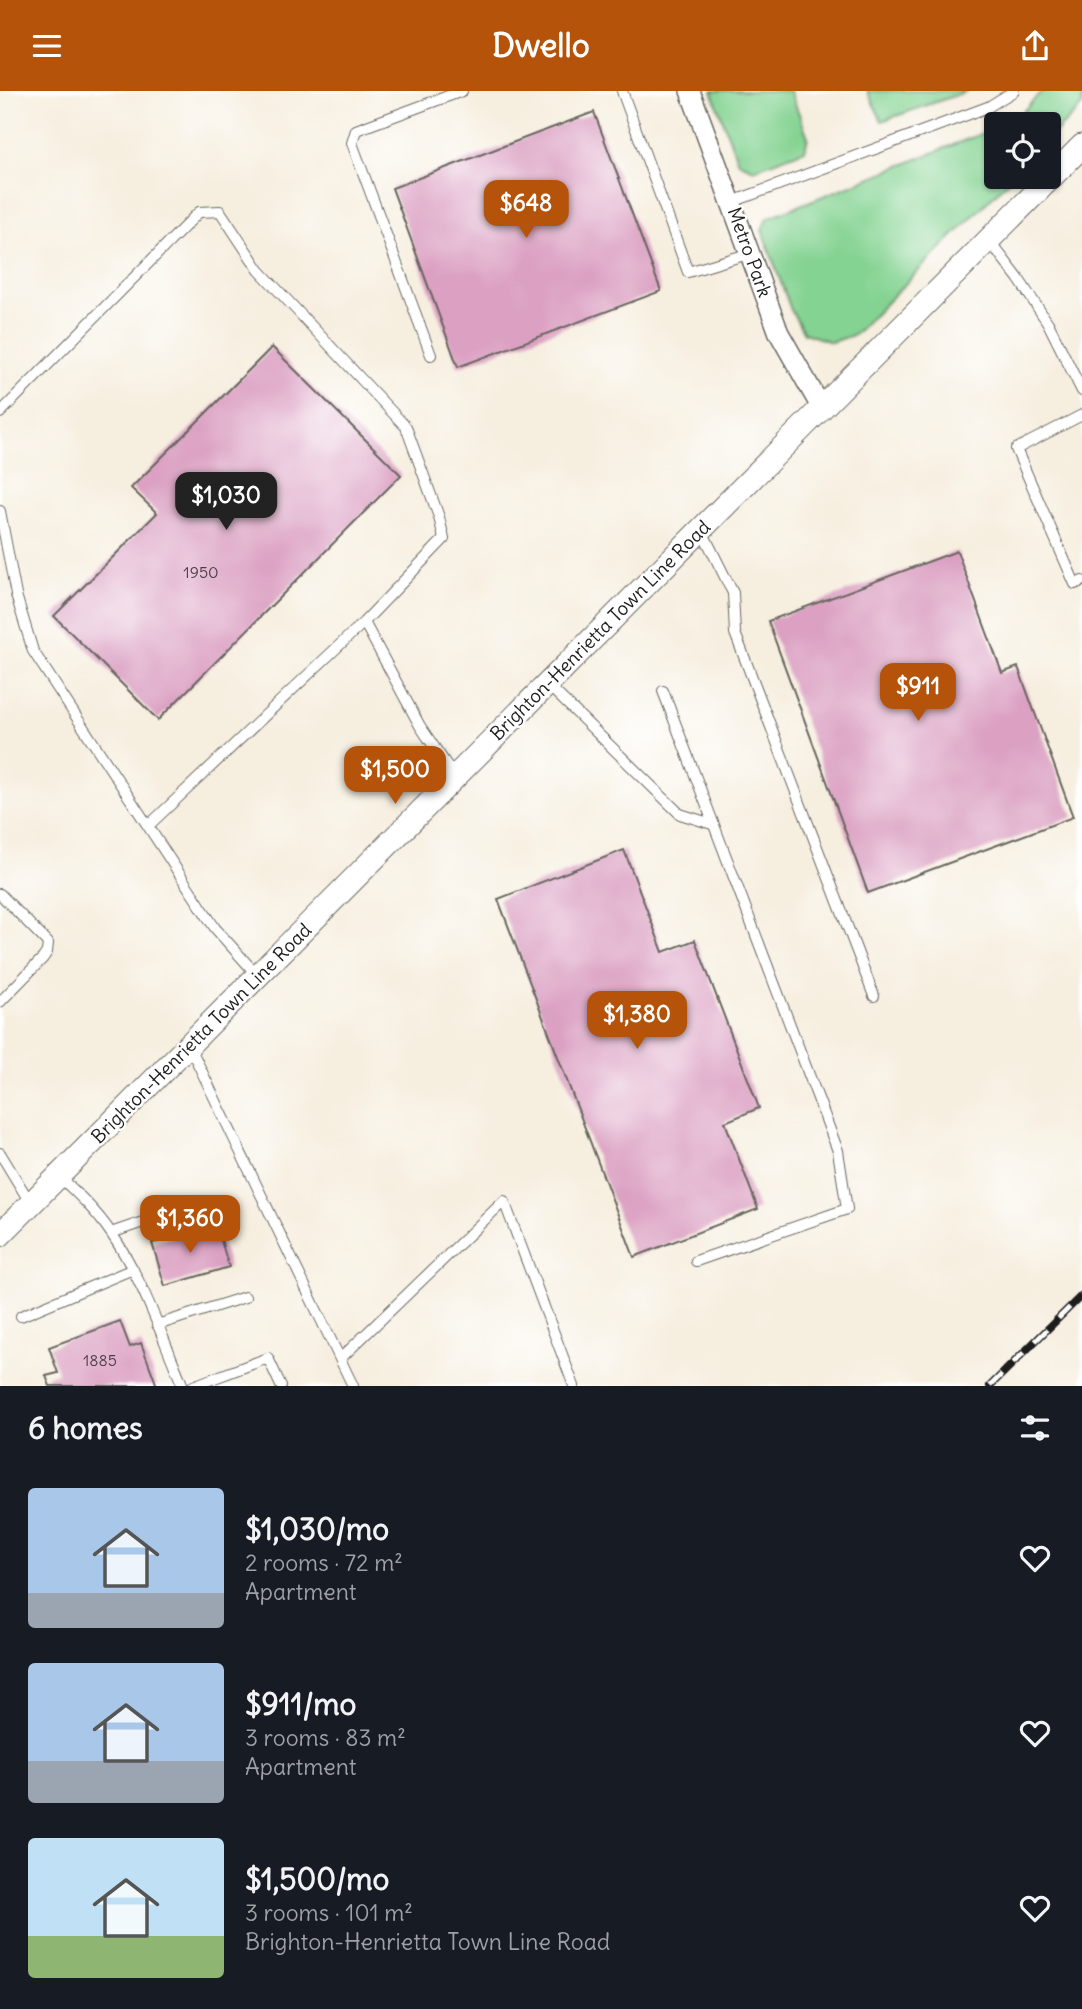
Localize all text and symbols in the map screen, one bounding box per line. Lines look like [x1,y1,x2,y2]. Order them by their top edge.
text: Dwello [492,25,590,66]
icon: menu [28,27,66,65]
icon: share [1016,27,1054,65]
map controls [984,112,1061,189]
button: locate [984,112,1061,189]
pin: $648 [485,181,567,240]
text: $648 [500,188,552,217]
street label: Metro Park [723,204,777,301]
pin: $1,030 [169,473,283,532]
text: $1,030 [191,480,261,509]
street label: Brighton-Henrietta Town Line Road [485,515,715,745]
house number: 1950 [183,562,219,582]
pin: $911 [877,663,959,723]
text: $911 [896,671,940,700]
pin: $1,500 [338,747,452,806]
text: $1,500 [360,754,430,783]
street label: Brighton-Henrietta Town Line Road [86,918,316,1148]
pin: $1,380 [580,991,694,1051]
text: $1,380 [603,999,671,1028]
pin: $1,360 [133,1195,247,1255]
text: $1,360 [156,1203,224,1232]
house number: 1885 [83,1350,117,1370]
text: 6 homes [28,1409,143,1447]
icon: filters [1016,1409,1054,1447]
text: $1,030/mo [245,1510,389,1548]
icon: home [84,1516,168,1600]
icon: heart [1016,1539,1054,1577]
text: 2 rooms · 72 m² [245,1548,403,1577]
text: Apartment [245,1577,357,1606]
text: $911/mo [245,1685,356,1723]
icon: home [84,1691,168,1775]
icon: heart [1016,1714,1054,1752]
text: 3 rooms · 83 m² [245,1723,406,1752]
text: Apartment [245,1752,357,1781]
text: $1,500/mo [245,1860,389,1898]
icon: home [84,1866,168,1950]
icon: heart [1016,1889,1054,1927]
text: 3 rooms · 101 m² [245,1898,413,1927]
text: Brighton-Henrietta Town Line Road [245,1927,610,1956]

